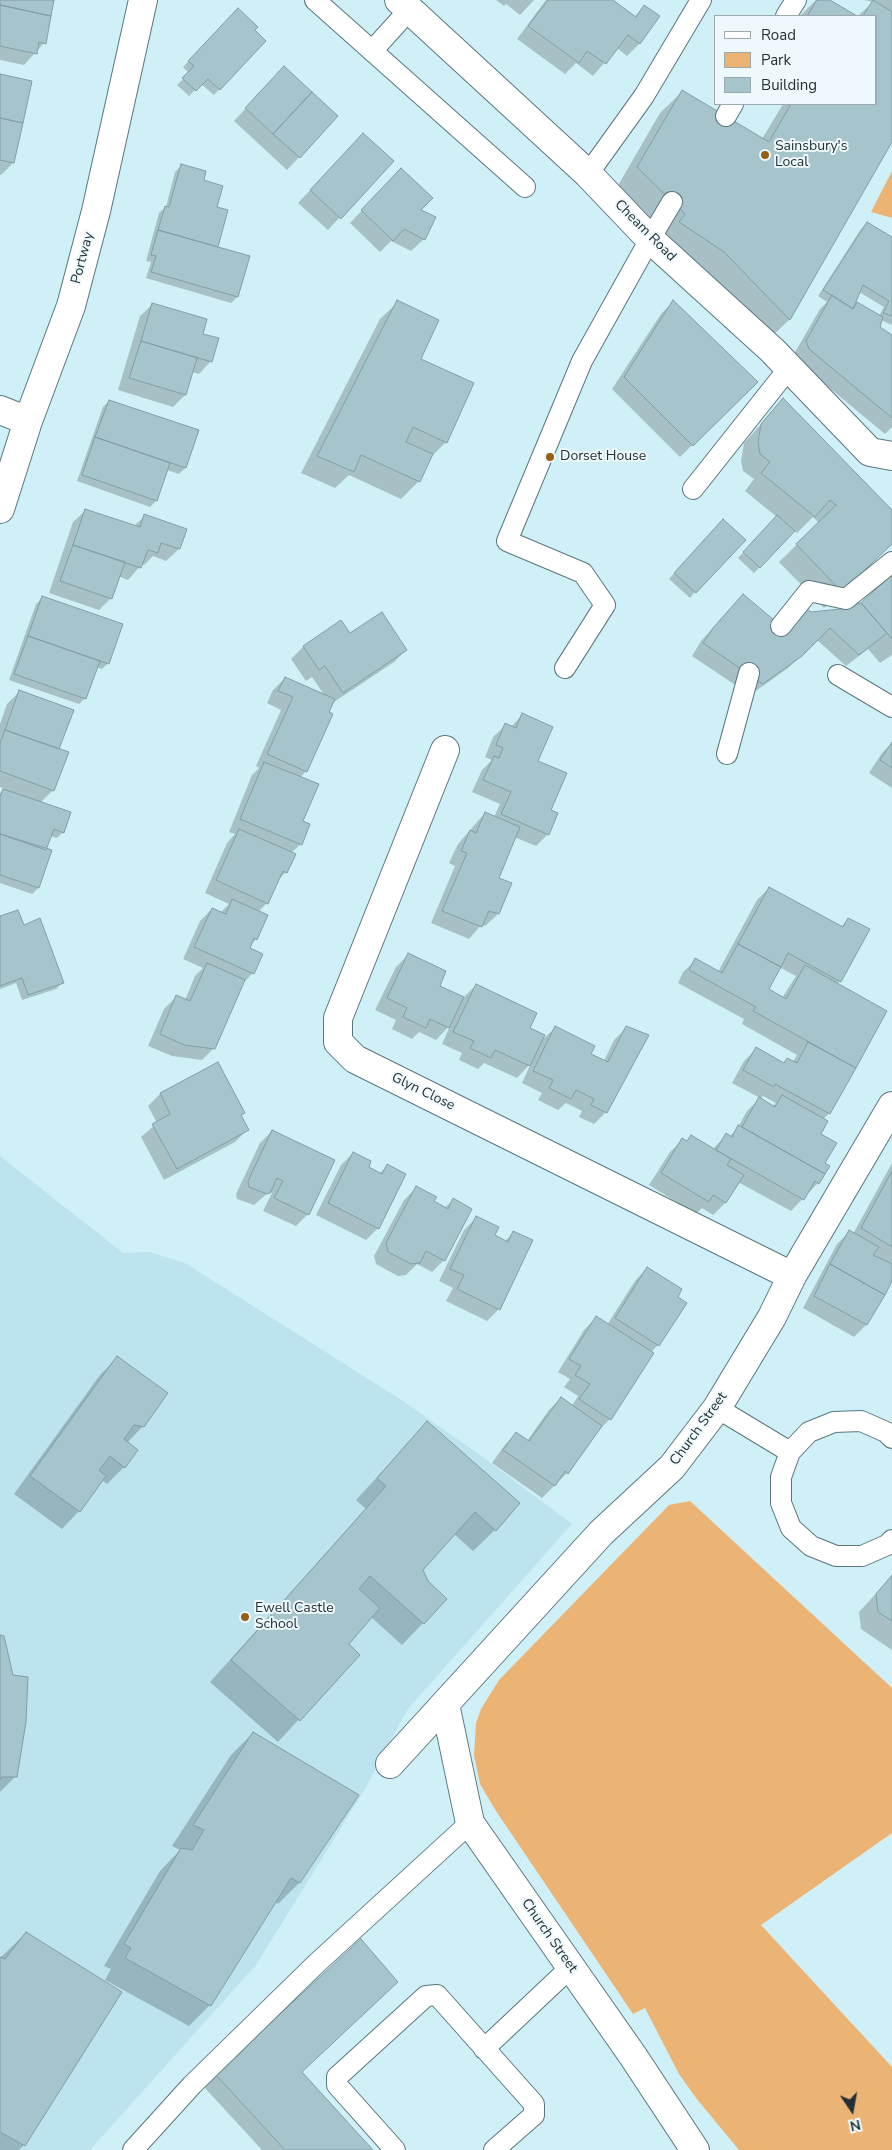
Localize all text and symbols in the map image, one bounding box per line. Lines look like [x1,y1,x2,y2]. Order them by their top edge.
legend [714,15,877,105]
text: Road [761,25,796,45]
text: Park [761,50,791,70]
text: Building [761,75,817,95]
place label: Sainsbury's Local [775,139,847,172]
marker: Sainsbury's Local [759,149,771,161]
street label: Cheam Road [611,197,679,265]
street label: Portway [68,230,98,286]
place label: Dorset House [560,449,646,465]
marker: Dorset House [544,451,556,463]
street label: Glyn Close [389,1069,457,1115]
street label: Church Street [667,1389,731,1469]
place label: Ewell Castle School [255,1601,334,1634]
marker: Ewell Castle School [239,1611,251,1623]
street label: Church Street [517,1896,581,1976]
north arrow [827,2085,877,2135]
text: N [848,2115,862,2136]

